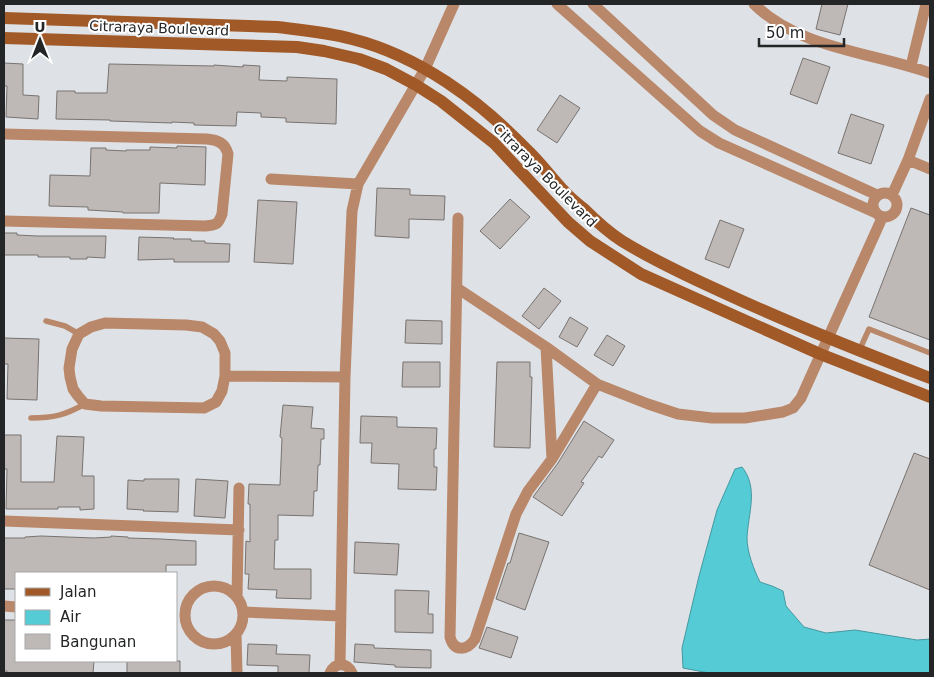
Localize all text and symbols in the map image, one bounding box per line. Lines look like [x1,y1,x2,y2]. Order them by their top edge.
north arrow [15,15,65,65]
scale bar [759,15,844,47]
street label: Citraraya Boulevard [89,18,229,38]
text: U [34,19,46,35]
text: 50 m [766,24,804,42]
street label: Citraraya Boulevard [490,120,600,230]
legend [15,572,178,662]
text: Jalan [59,583,96,601]
text: Air [60,608,81,626]
text: Bangunan [60,633,136,651]

